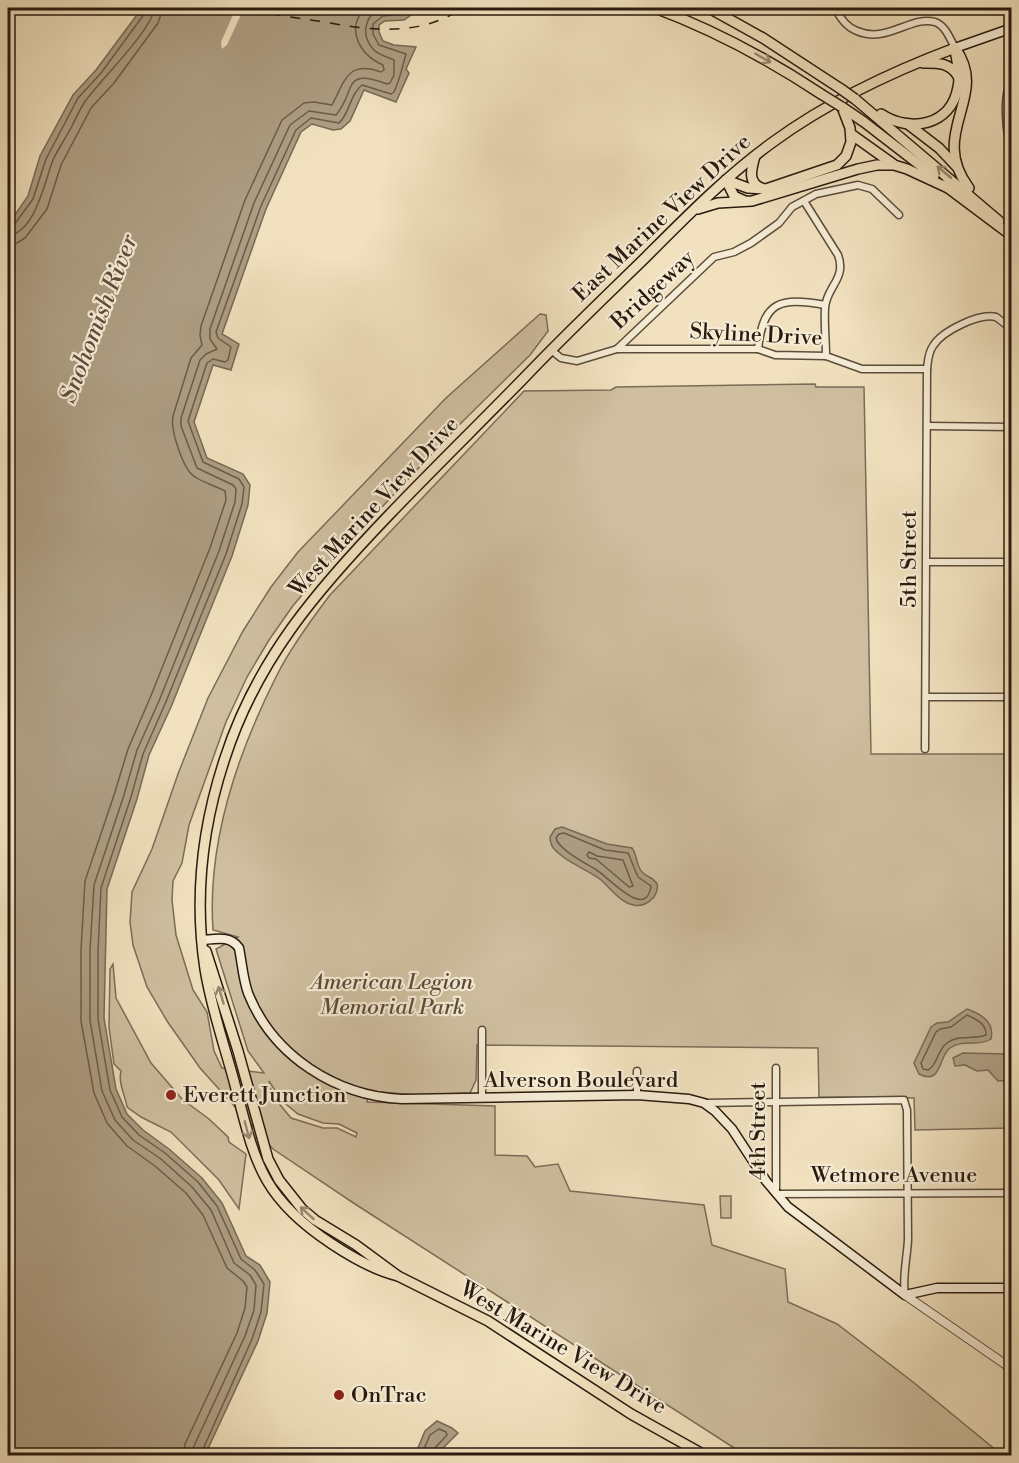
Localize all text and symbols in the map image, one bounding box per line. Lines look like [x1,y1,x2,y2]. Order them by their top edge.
one-way arrow [754,52,771,64]
street label: East Marine View Drive [567,129,757,307]
one-way arrow [937,166,953,179]
water label: Snohomish River [53,230,145,407]
street label: Bridgeway [605,244,701,336]
street label: Skyline Drive [689,318,823,352]
street label: West Marine View Drive [283,411,465,604]
street label: 5th Street [896,510,923,608]
park label: American Legion Memorial Park [309,969,474,1021]
one-way arrow [215,986,226,1005]
street label: Alverson Boulevard [483,1067,679,1094]
place label: Everett Junction [183,1082,346,1109]
street label: 4th Street [745,1082,772,1180]
marker: Everett Junction [164,1088,178,1102]
one-way arrow [242,1120,253,1139]
street label: Wetmore Avenue [810,1162,977,1189]
one-way arrow [300,1206,315,1220]
street label: West Marine View Drive [454,1275,671,1421]
place label: OnTrac [351,1382,427,1409]
marker: OnTrac [332,1388,346,1402]

